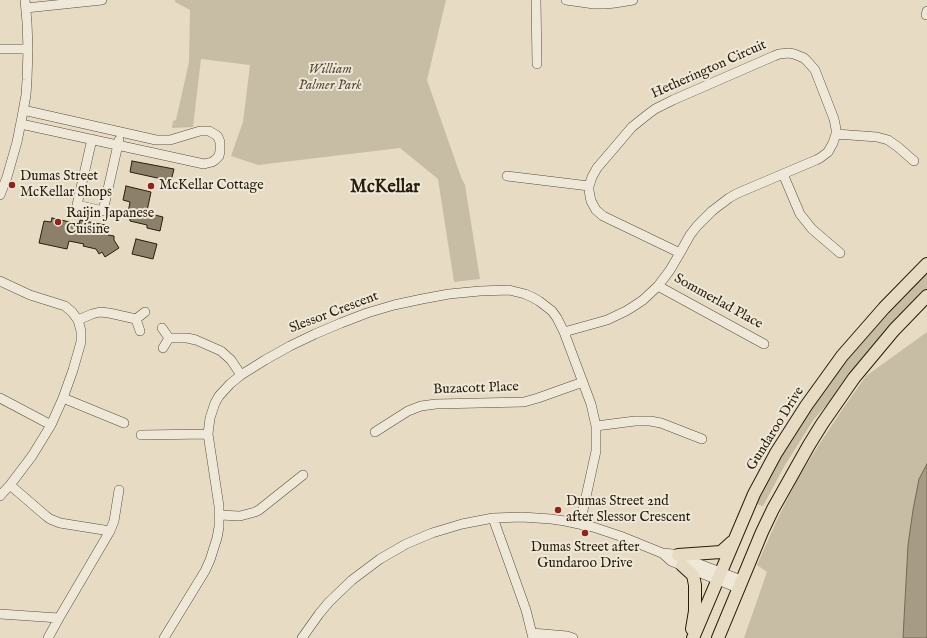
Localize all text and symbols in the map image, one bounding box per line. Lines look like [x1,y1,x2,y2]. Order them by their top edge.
street label: Hetherington Circuit [649,37,769,103]
park label: William Palmer Park [298,62,362,94]
place label: Dumas Street McKellar Shops [20,169,112,202]
district label: McKellar [350,177,420,199]
place label: McKellar Cottage [159,178,264,194]
marker: Dumas Street McKellar Shops [7,180,17,190]
marker: McKellar Cottage [146,181,156,191]
place label: Raijin Japanese Cuisine [66,206,154,238]
marker: Raijin Japanese Cuisine [53,217,63,227]
street label: Sommerlad Place [671,271,765,333]
street label: Slessor Crescent [287,288,381,338]
street label: Buzacott Place [433,379,519,399]
street label: Gundaroo Drive [744,384,808,474]
place label: Dumas Street 2nd after Slessor Crescent [566,494,691,526]
marker: Dumas Street 2nd after Slessor Crescent [553,505,563,515]
marker: Dumas Street after Gundaroo Drive [580,528,590,538]
place label: Dumas Street after Gundaroo Drive [531,540,639,572]

